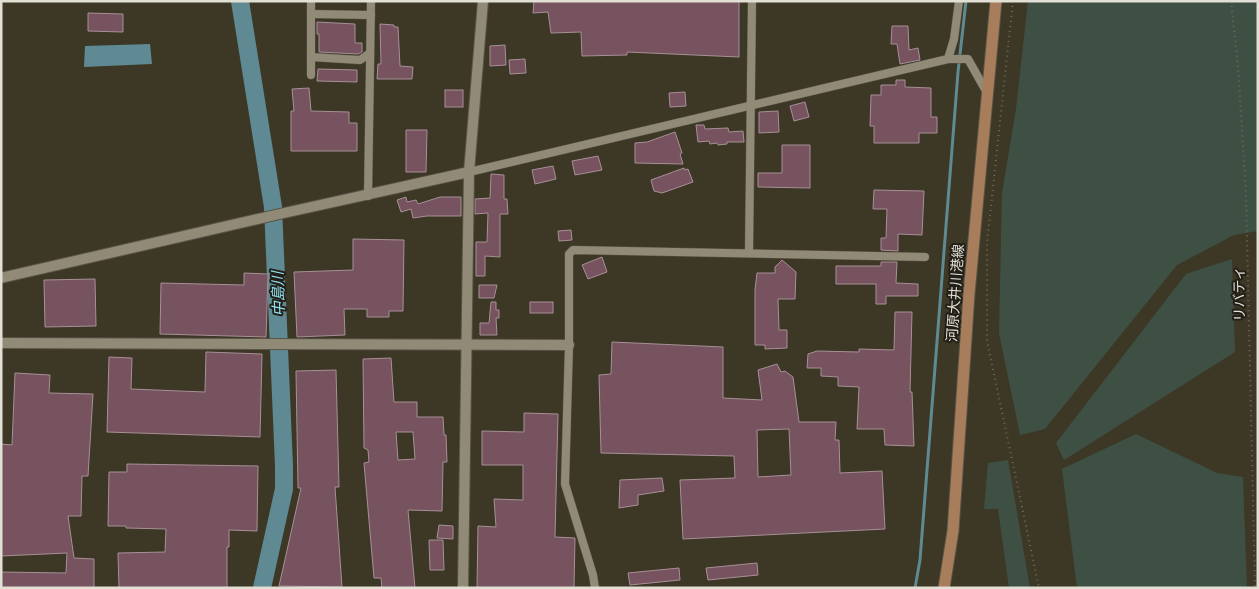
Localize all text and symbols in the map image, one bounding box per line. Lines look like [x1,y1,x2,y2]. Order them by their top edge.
street label: 河原大井川港線 [941,243,967,343]
street label: リバティ [1228,266,1248,322]
water label: 中島川 [265,269,289,317]

